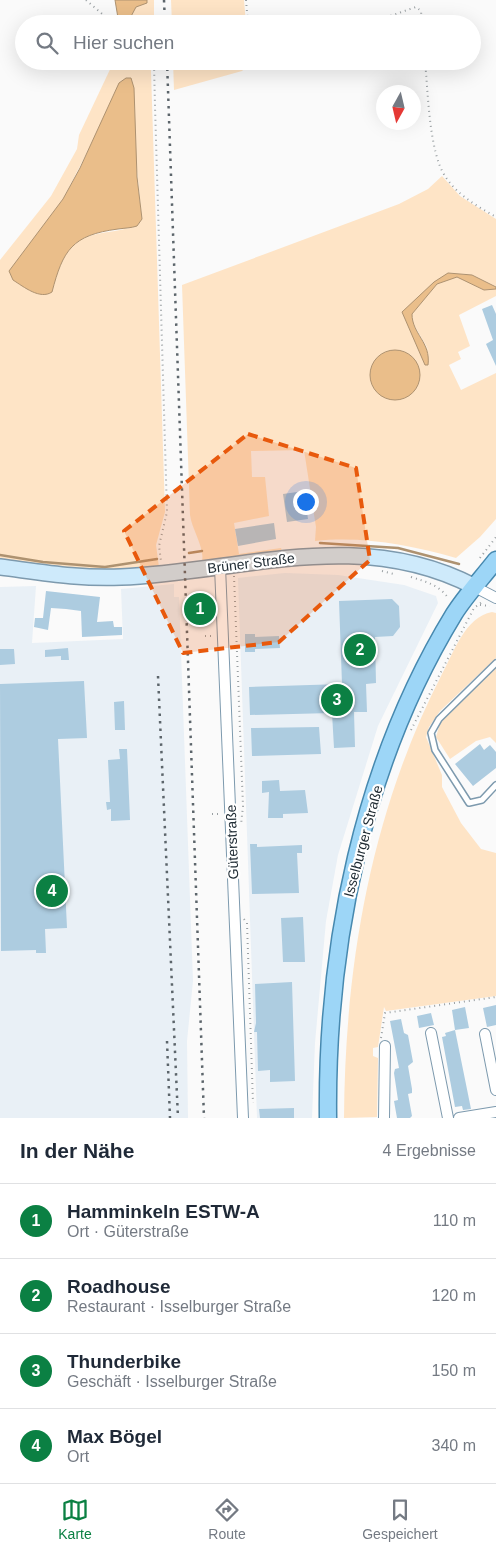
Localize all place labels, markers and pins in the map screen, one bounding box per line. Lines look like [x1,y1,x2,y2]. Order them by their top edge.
pin: 1 [184,590,216,628]
pin: 2 [344,631,376,669]
pin: 3 [321,681,353,719]
pin: 4 [36,872,68,910]

